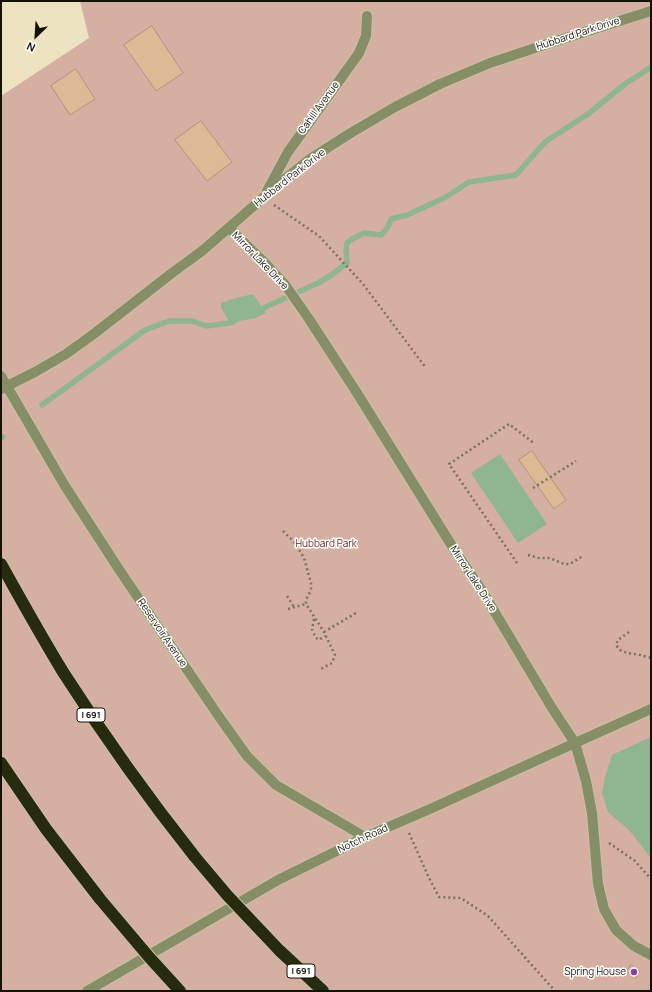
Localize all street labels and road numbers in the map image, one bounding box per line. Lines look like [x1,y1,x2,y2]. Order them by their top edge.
street label: Hubbard Park Drive [535,15,621,53]
street label: Cahill Avenue [296,79,342,137]
street label: Hubbard Park Drive [252,147,328,209]
street label: Mirror Lake Drive [229,229,291,293]
street label: Mirror Lake Drive [447,544,499,614]
street label: Reservoir Avenue [135,597,189,669]
road number: I 691 [77,708,105,722]
street label: Notch Road [336,822,390,856]
road number: I 691 [287,964,315,978]

